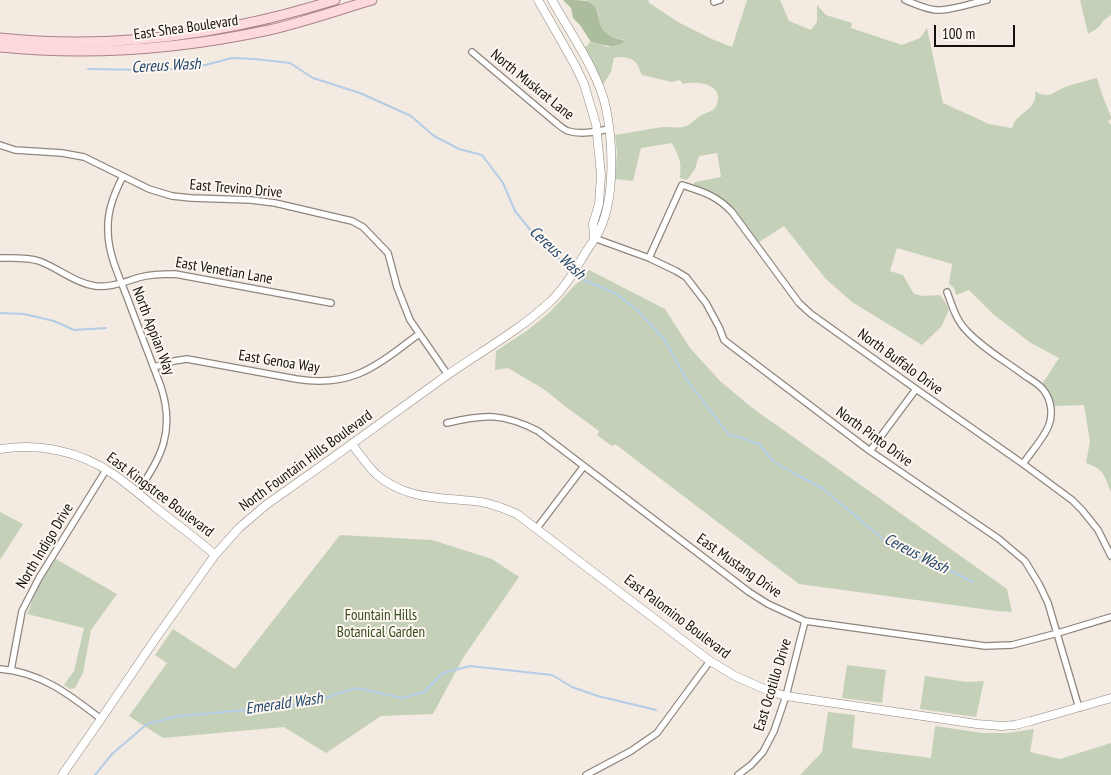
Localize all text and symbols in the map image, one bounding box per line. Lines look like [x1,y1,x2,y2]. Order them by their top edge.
street label: East Shea Boulevard [133,12,239,44]
scale bar [936,15,1017,47]
text: 100 m [942,24,975,43]
street label: North Muskrat Lane [487,46,577,124]
water label: Cereus Wash [131,55,201,77]
street label: East Trevino Drive [189,176,283,202]
water label: Cereus Wash [525,222,589,284]
street label: East Venetian Lane [174,254,274,288]
street label: North Appian Way [128,284,178,378]
street label: North Buffalo Drive [854,325,946,399]
street label: East Genoa Way [237,347,321,377]
street label: North Pinto Drive [832,403,916,471]
street label: North Fountain Hills Boulevard [236,407,376,515]
street label: East Kingstree Boulevard [103,449,217,541]
street label: North Indigo Drive [13,500,77,592]
street label: East Mustang Drive [693,530,785,602]
water label: Cereus Wash [881,530,951,578]
street label: East Palomino Boulevard [620,571,734,663]
park label: Fountain Hills Botanical Garden [337,607,425,642]
street label: East Ocotillo Drive [750,637,796,733]
water label: Emerald Wash [244,689,324,719]

